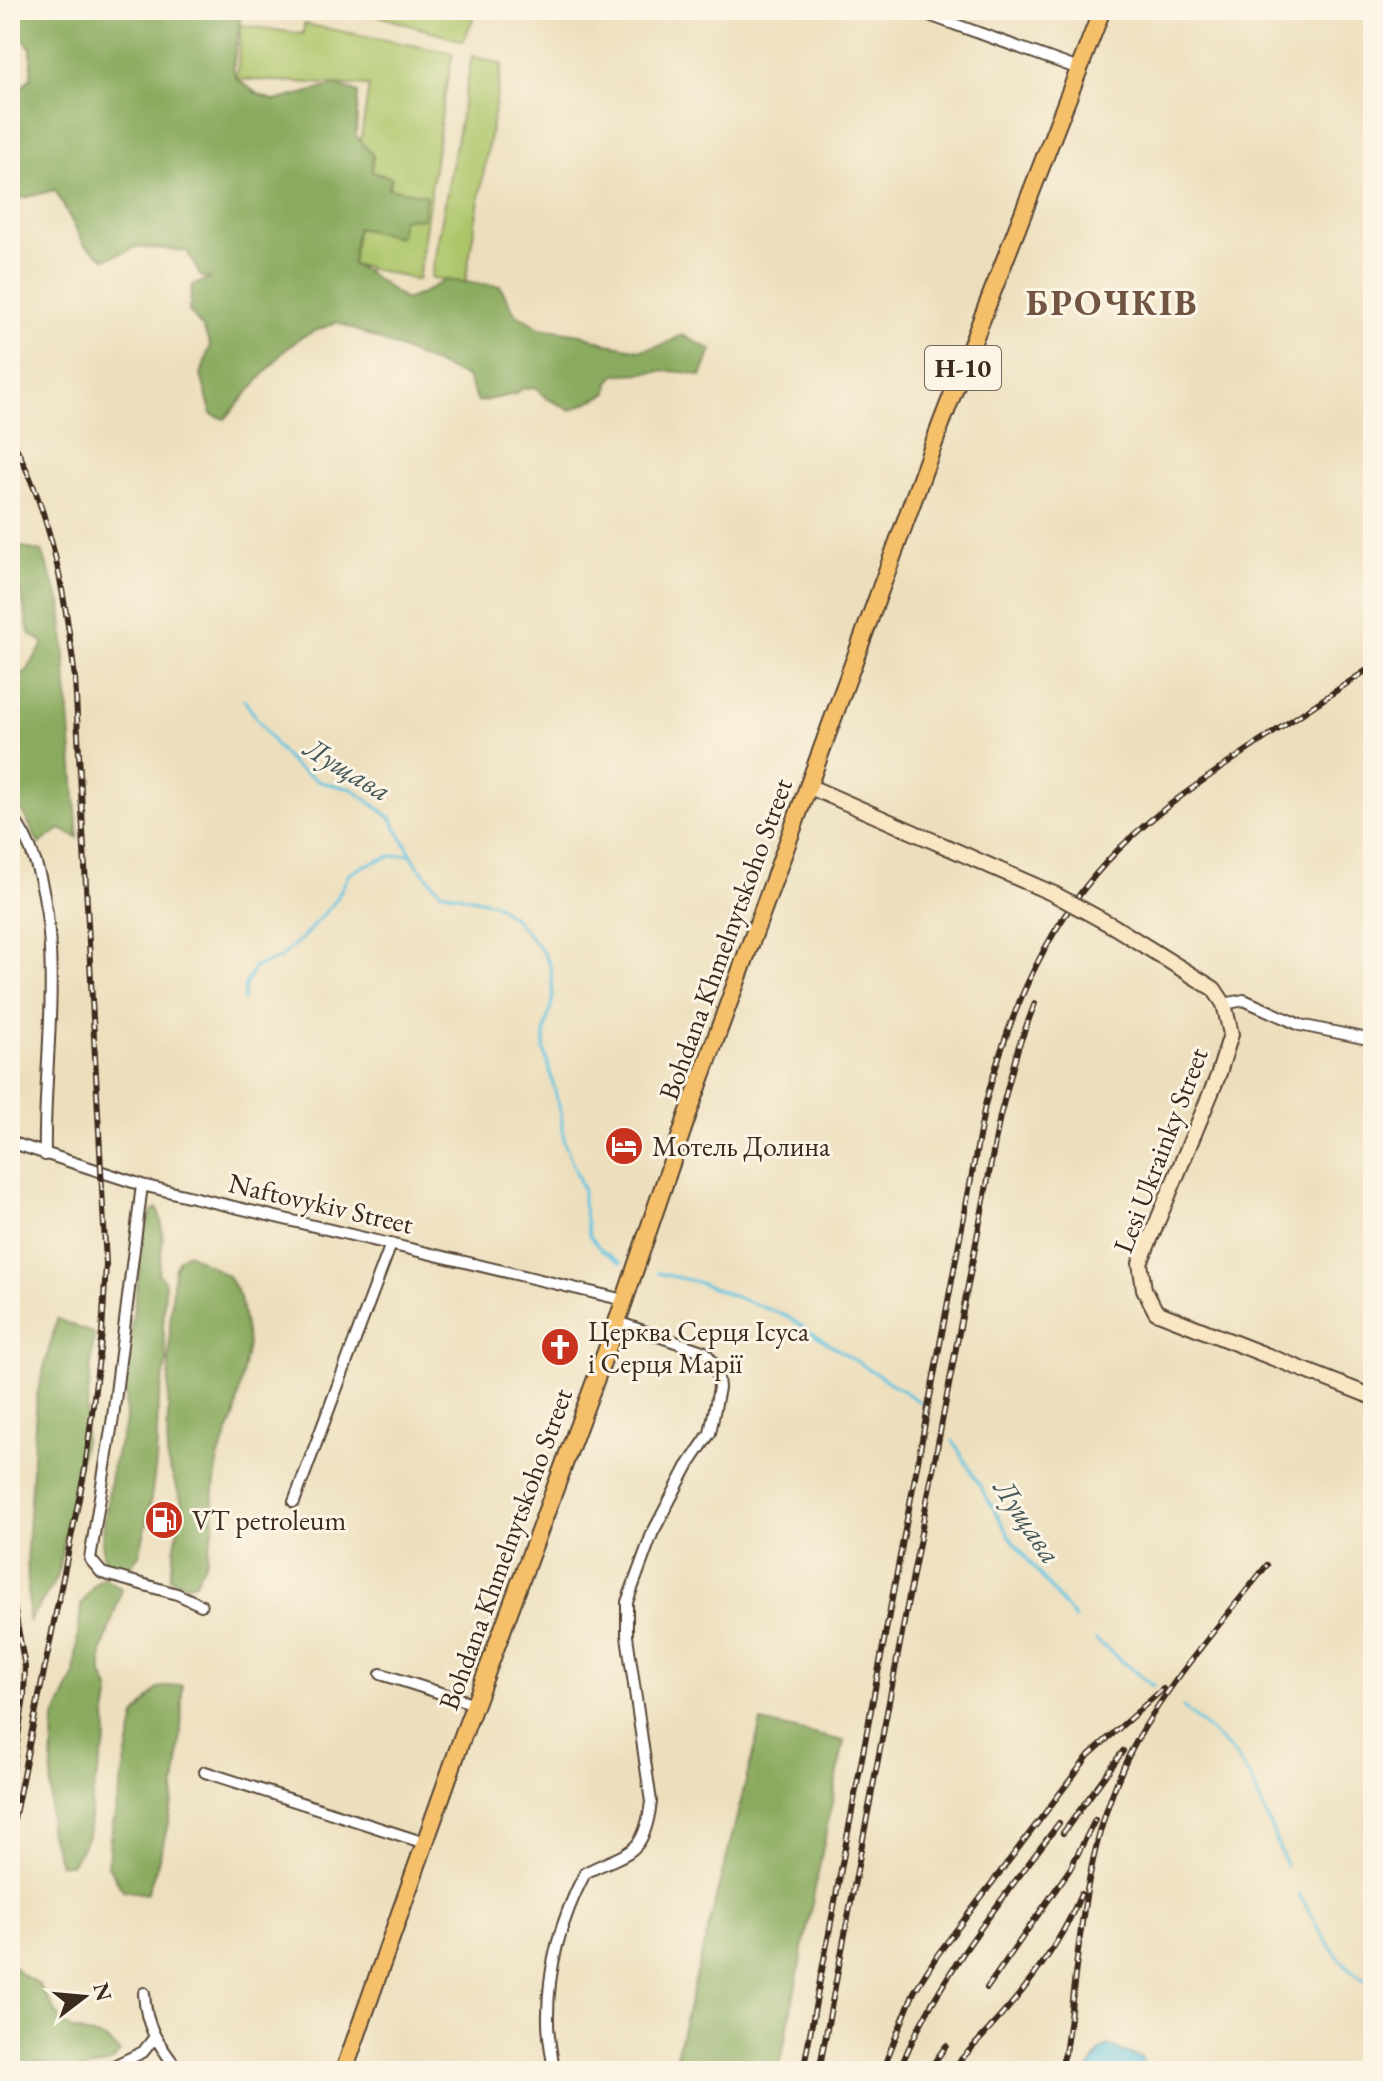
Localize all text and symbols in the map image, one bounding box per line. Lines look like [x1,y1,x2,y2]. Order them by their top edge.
district label: БРОЧКІВ [1025,279,1199,326]
road number: Н-10 [925,346,1001,390]
water label: Лущава [296,727,399,810]
street label: Bohdana Khmelnytskoho Street [650,773,800,1105]
street label: Lesi Ukrainky Street [1104,1042,1216,1258]
hotel icon: Мотель Долина [603,1125,645,1167]
place label: Мотель Долина [652,1128,831,1164]
street label: Naftovykiv Street [225,1164,417,1242]
place label: Церква Серця Ісуса і Серця Марії [588,1313,810,1381]
church icon: Церква Серця Ісуса і Серця Марії [539,1326,581,1368]
street label: Bohdana Khmelnytskoho Street [430,1383,580,1715]
water label: Лущава [984,1469,1071,1571]
fuel station icon: VT petroleum [143,1499,185,1541]
place label: VT petroleum [192,1502,347,1538]
north arrow [44,1957,124,2037]
text: N [86,1979,119,2004]

